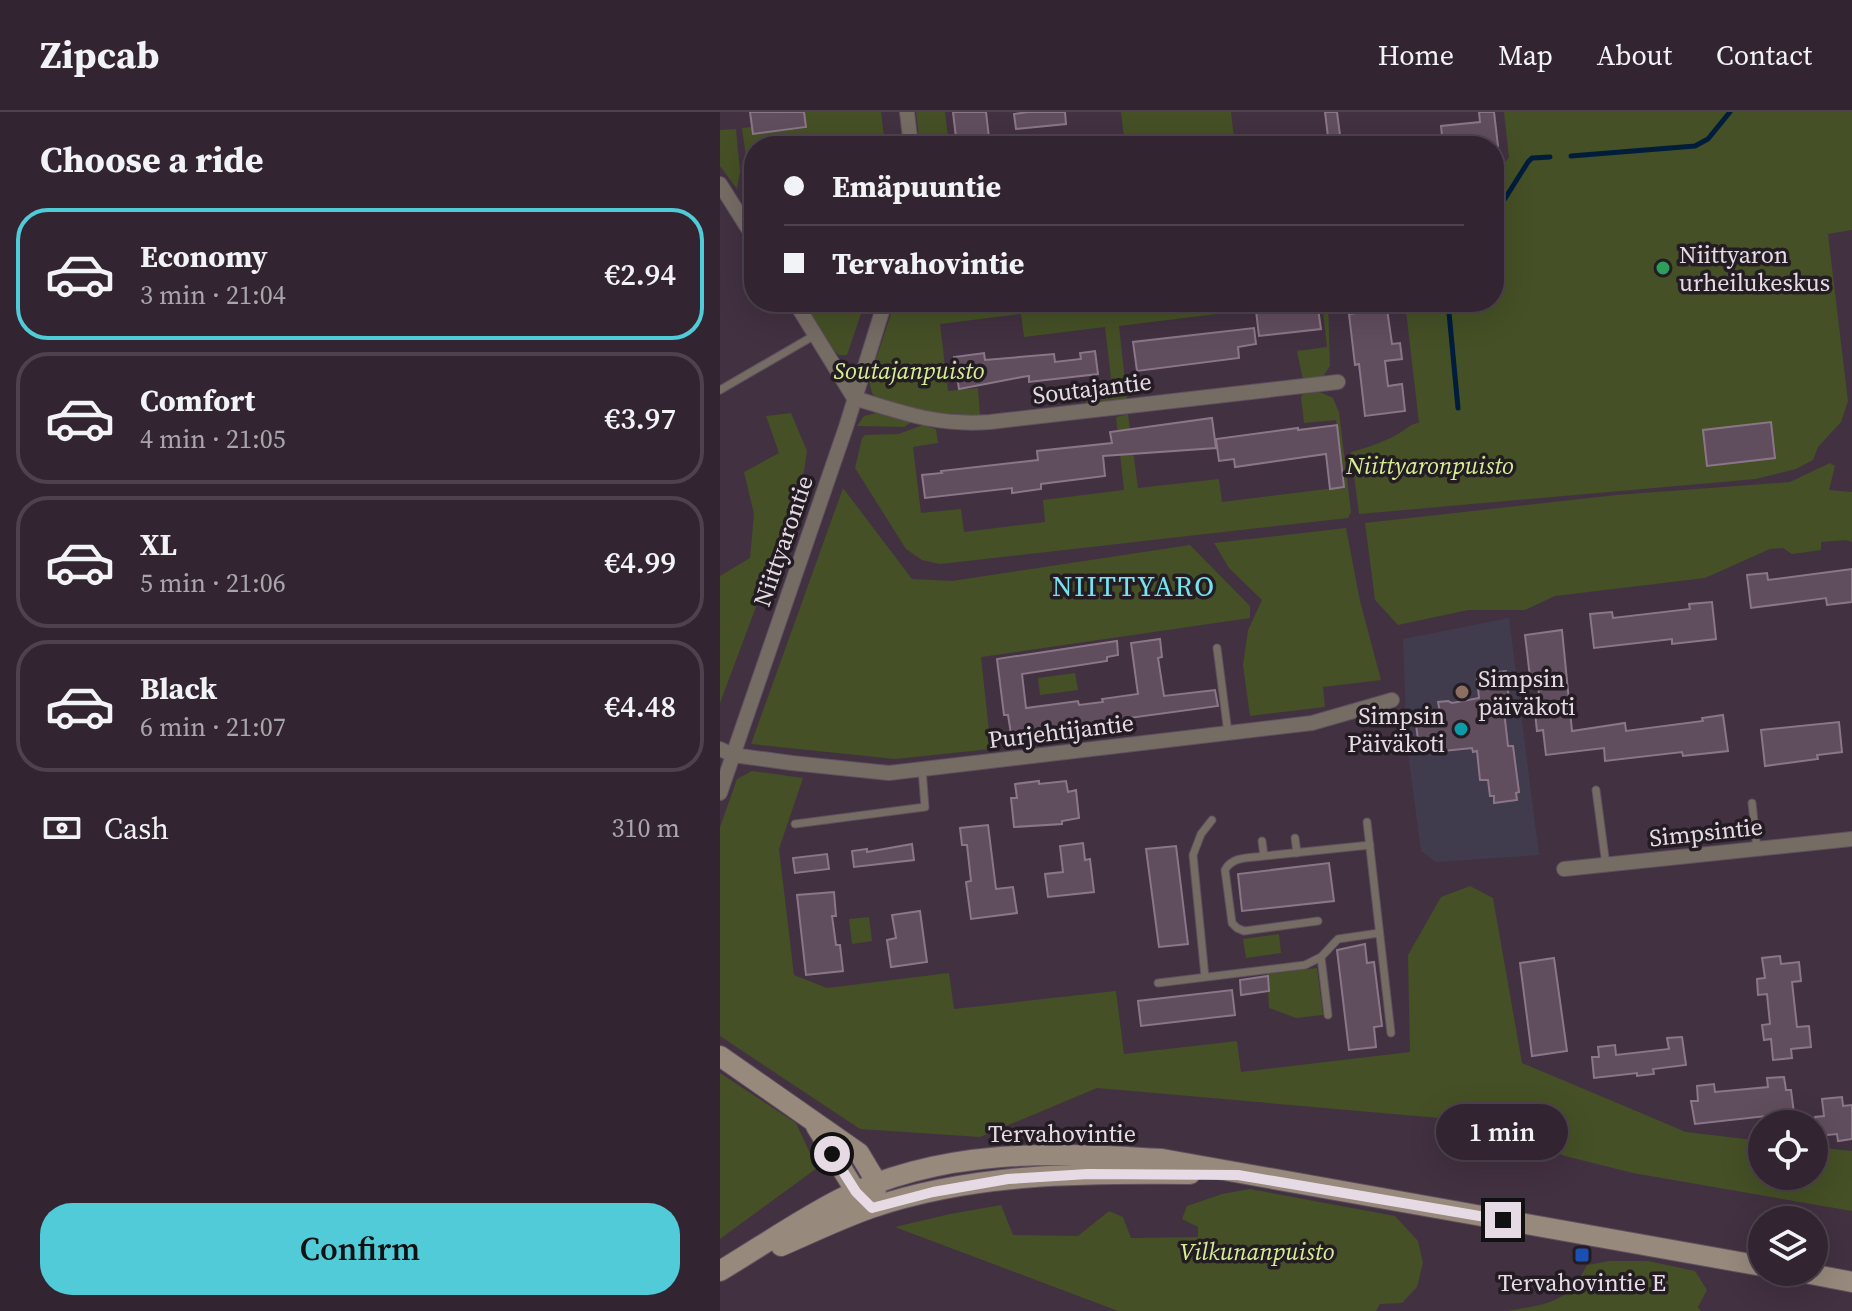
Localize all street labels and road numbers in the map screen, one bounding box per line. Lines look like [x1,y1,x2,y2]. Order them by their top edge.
street label: Soutajantie [1031,364,1153,412]
street label: Niittyarontie [745,471,821,611]
street label: Purjehtijantie [986,706,1136,756]
street label: Simpsintie [1648,810,1764,854]
street label: Tervahovintie [988,1117,1136,1150]

